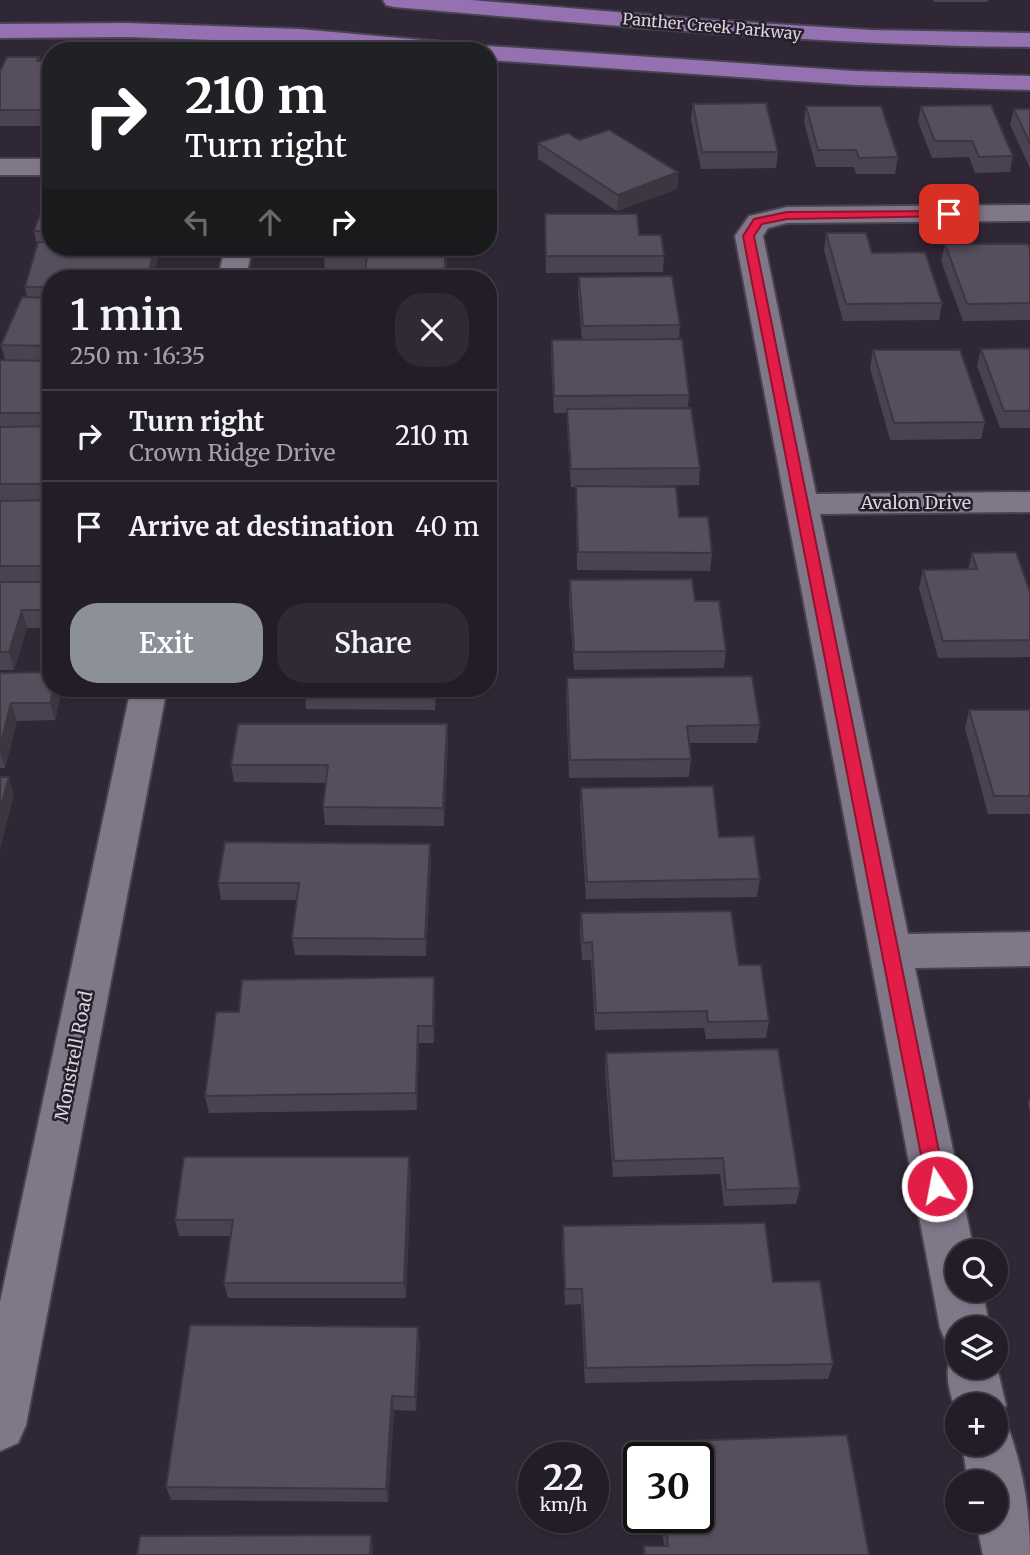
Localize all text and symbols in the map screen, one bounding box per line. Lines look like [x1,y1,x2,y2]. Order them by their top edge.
street label: Panther Creek Parkway [622,8,803,44]
text: 210 m [185,65,326,126]
icon: right [70,70,161,161]
text: Turn right [185,126,347,166]
pin [919,184,979,244]
icon: arrive [930,195,968,233]
icon: left [178,203,216,241]
icon: ahead [251,203,289,241]
icon: right [324,203,362,241]
text: 1 min [70,289,183,341]
button: close [395,293,469,367]
text: 250 m · 16:35 [70,341,205,370]
text: Turn right [129,405,264,438]
icon: right [70,417,108,455]
text: 210 m [395,419,469,452]
text: Crown Ridge Drive [129,438,336,467]
street label: Avalon Drive [860,491,971,514]
icon: arrive [70,508,108,546]
text: Arrive at destination [129,510,394,543]
text: 40 m [415,510,479,543]
button: Exit [70,603,263,683]
button: Share [277,603,469,683]
street label: Monstrell Road [50,989,97,1123]
position arrow [900,1149,974,1223]
map controls [945,1239,1008,1533]
button: search [945,1239,1008,1302]
button: layers [945,1316,1008,1379]
button: + [945,1393,1008,1456]
speed limit sign: 30 [623,1442,714,1533]
text: 22 [543,1456,584,1500]
button: − [945,1470,1008,1533]
text: km/h [540,1493,587,1516]

